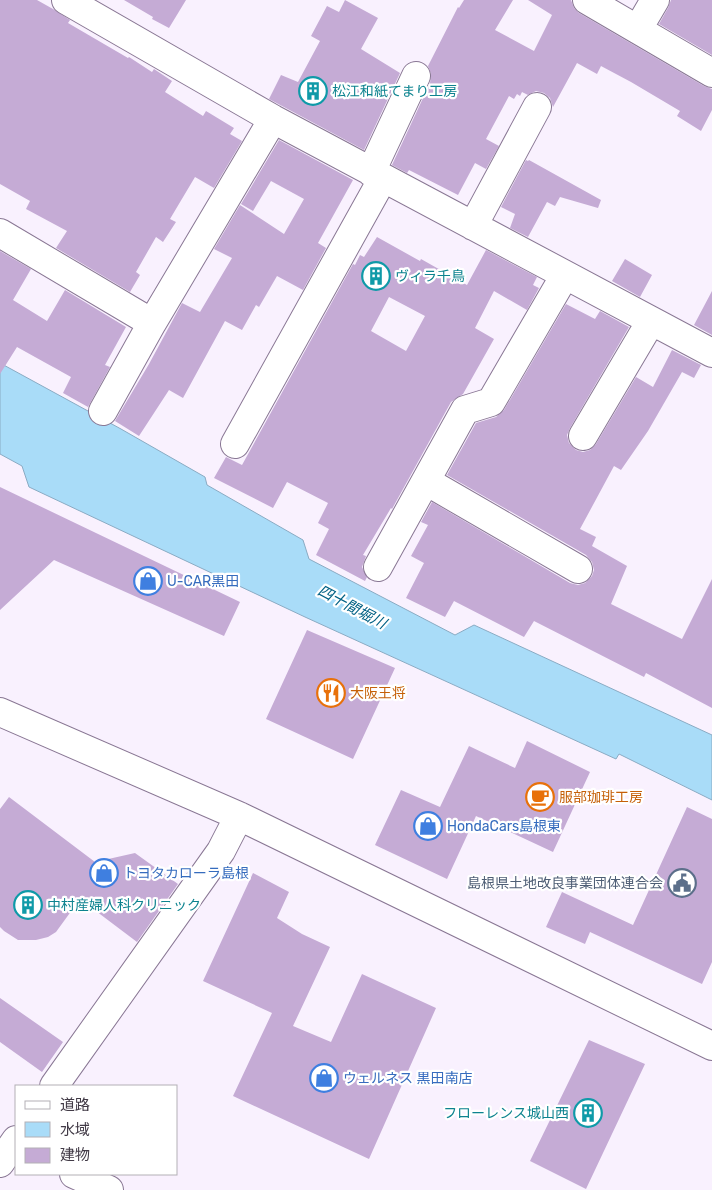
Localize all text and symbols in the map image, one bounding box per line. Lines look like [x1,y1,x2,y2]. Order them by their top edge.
building icon: 松江和紙てまり工房 [298,76,328,106]
place label: 松江和紙てまり工房 [332,83,457,100]
building icon: ヴィラ千鳥 [361,261,391,291]
place label: ヴィラ千鳥 [395,268,465,285]
shop icon: U-CAR黒田 [133,566,163,596]
place label: U-CAR黒田 [167,573,239,590]
water label: 四十間堀川 [315,581,391,633]
restaurant icon: 大阪王将 [316,678,346,708]
place label: 大阪王将 [350,685,406,702]
cafe icon: 服部珈琲工房 [525,782,555,812]
place label: 服部珈琲工房 [559,789,643,806]
shop icon: HondaCars島根東 [413,811,443,841]
place label: HondaCars島根東 [447,818,561,835]
shop icon: トヨタカローラ島根 [89,858,119,888]
place label: トヨタカローラ島根 [123,865,249,882]
public building icon: 島根県土地改良事業団体連合会 [667,868,697,898]
place label: 島根県土地改良事業団体連合会 [467,875,663,892]
building icon: 中村産婦人科クリニック [13,890,43,920]
place label: 中村産婦人科クリニック [47,897,201,914]
shop icon: ウェルネス 黒田南店 [309,1063,339,1093]
place label: ウェルネス 黒田南店 [343,1070,472,1087]
legend [15,1085,178,1175]
text: 道路 [60,1096,90,1114]
building icon: フローレンス城山西 [573,1098,603,1128]
place label: フローレンス城山西 [443,1105,569,1122]
text: 水域 [60,1121,90,1139]
text: 建物 [60,1146,90,1164]

